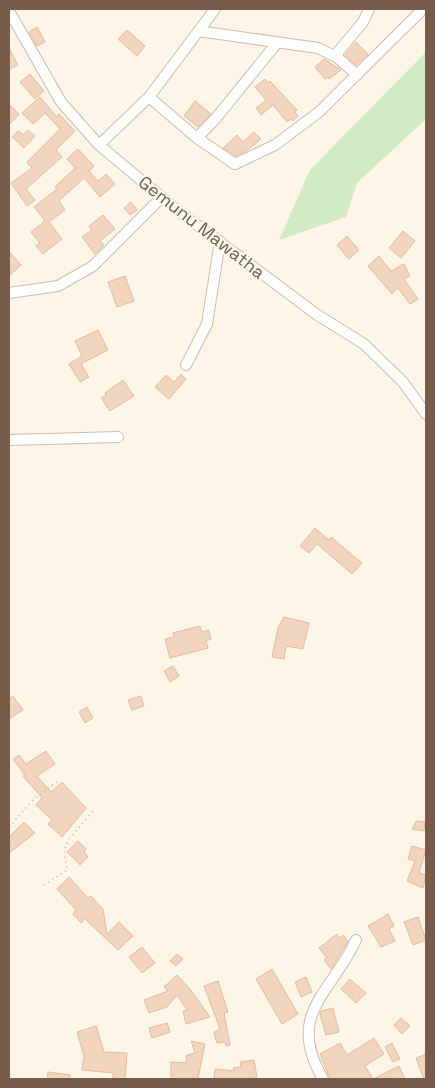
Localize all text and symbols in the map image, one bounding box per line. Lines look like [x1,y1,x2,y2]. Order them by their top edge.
street label: Gemunu Mawatha [134,170,270,284]

